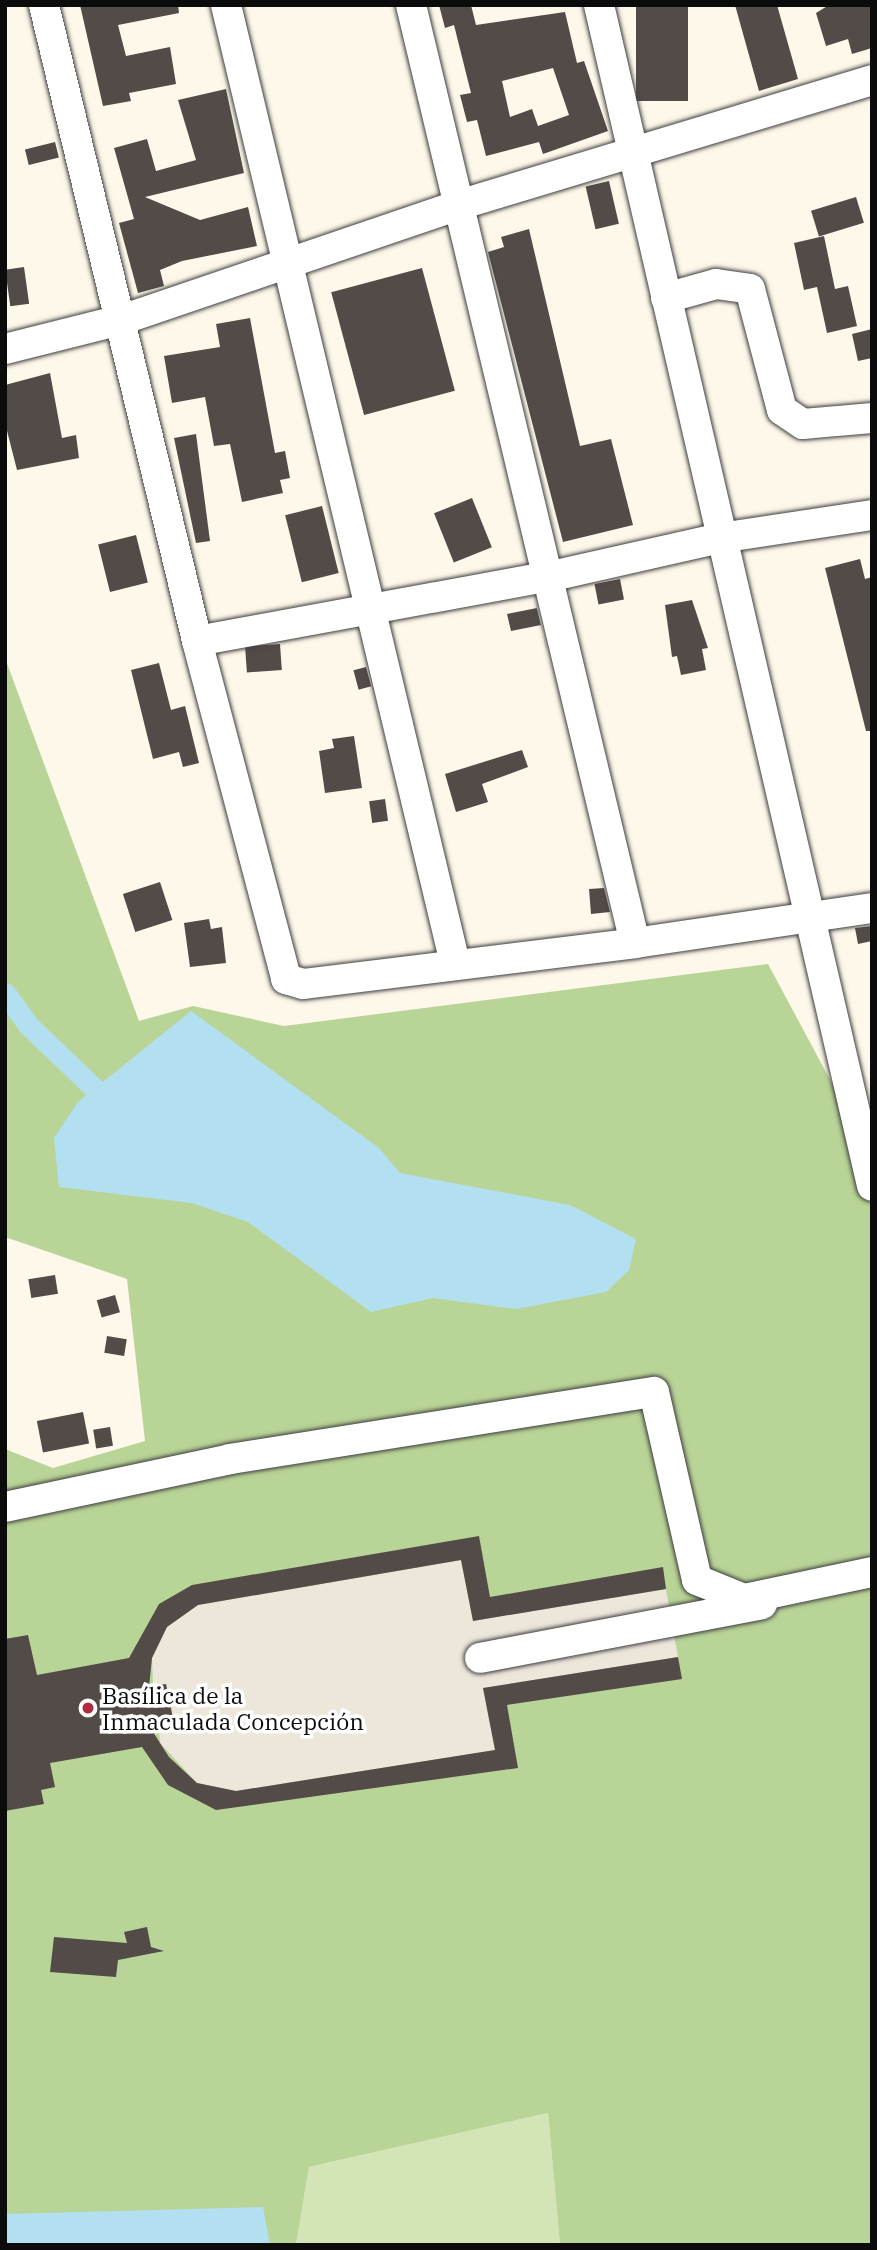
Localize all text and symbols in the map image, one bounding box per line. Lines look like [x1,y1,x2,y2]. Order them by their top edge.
place label: Basílica de la Inmaculada Concepción [102,1681,364,1735]
marker: Basílica de la Inmaculada Concepción [80,1700,96,1716]

